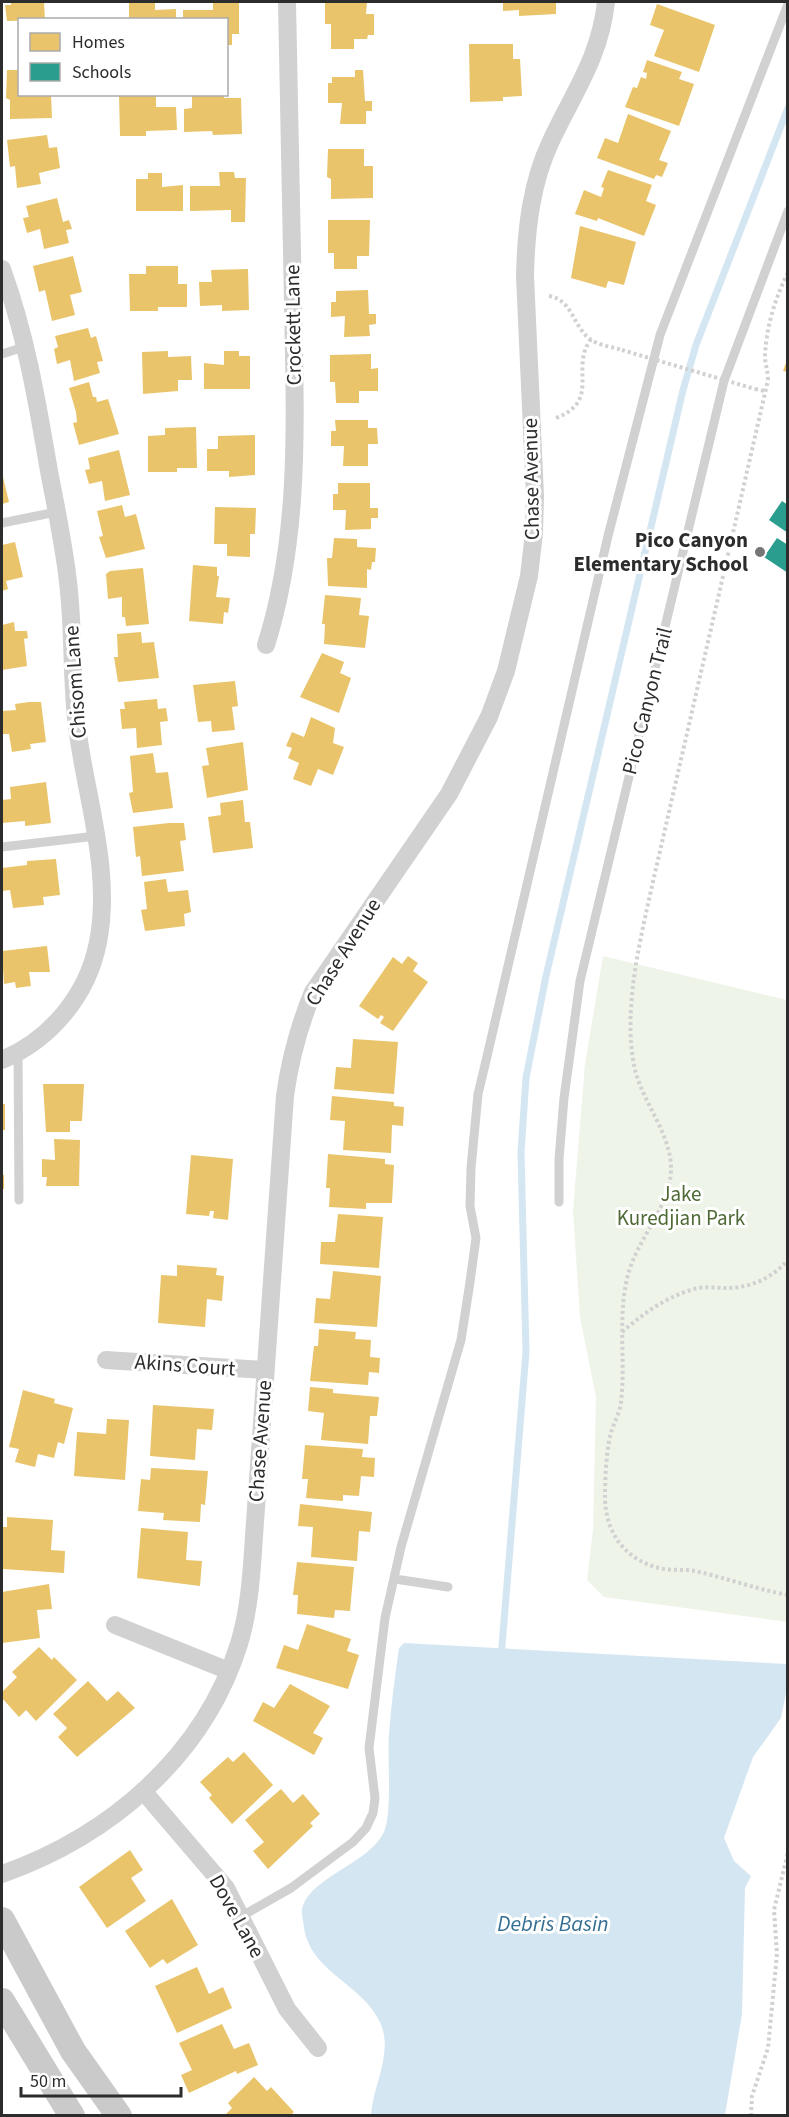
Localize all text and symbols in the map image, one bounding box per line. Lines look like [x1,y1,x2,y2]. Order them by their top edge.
legend [18,18,228,96]
text: Homes [72,30,125,55]
text: Schools [72,60,131,85]
street label: Crockett Lane [277,264,309,386]
street label: Chase Avenue [515,418,547,540]
place label: Pico Canyon Elementary School [574,525,748,579]
marker: Pico Canyon Elementary School [753,545,767,559]
street label: Pico Canyon Trail [614,624,680,778]
street label: Chisom Lane [56,625,94,739]
street label: Chase Avenue [298,892,388,1012]
park label: Jake Kuredjian Park [617,1179,746,1233]
street label: Akins Court [134,1347,236,1383]
street label: Chase Avenue [241,1379,279,1503]
street label: Dove Lane [202,1869,272,1963]
water label: Debris Basin [497,1908,609,1940]
scale bar [21,2060,182,2098]
text: 50 m [30,2069,66,2094]

